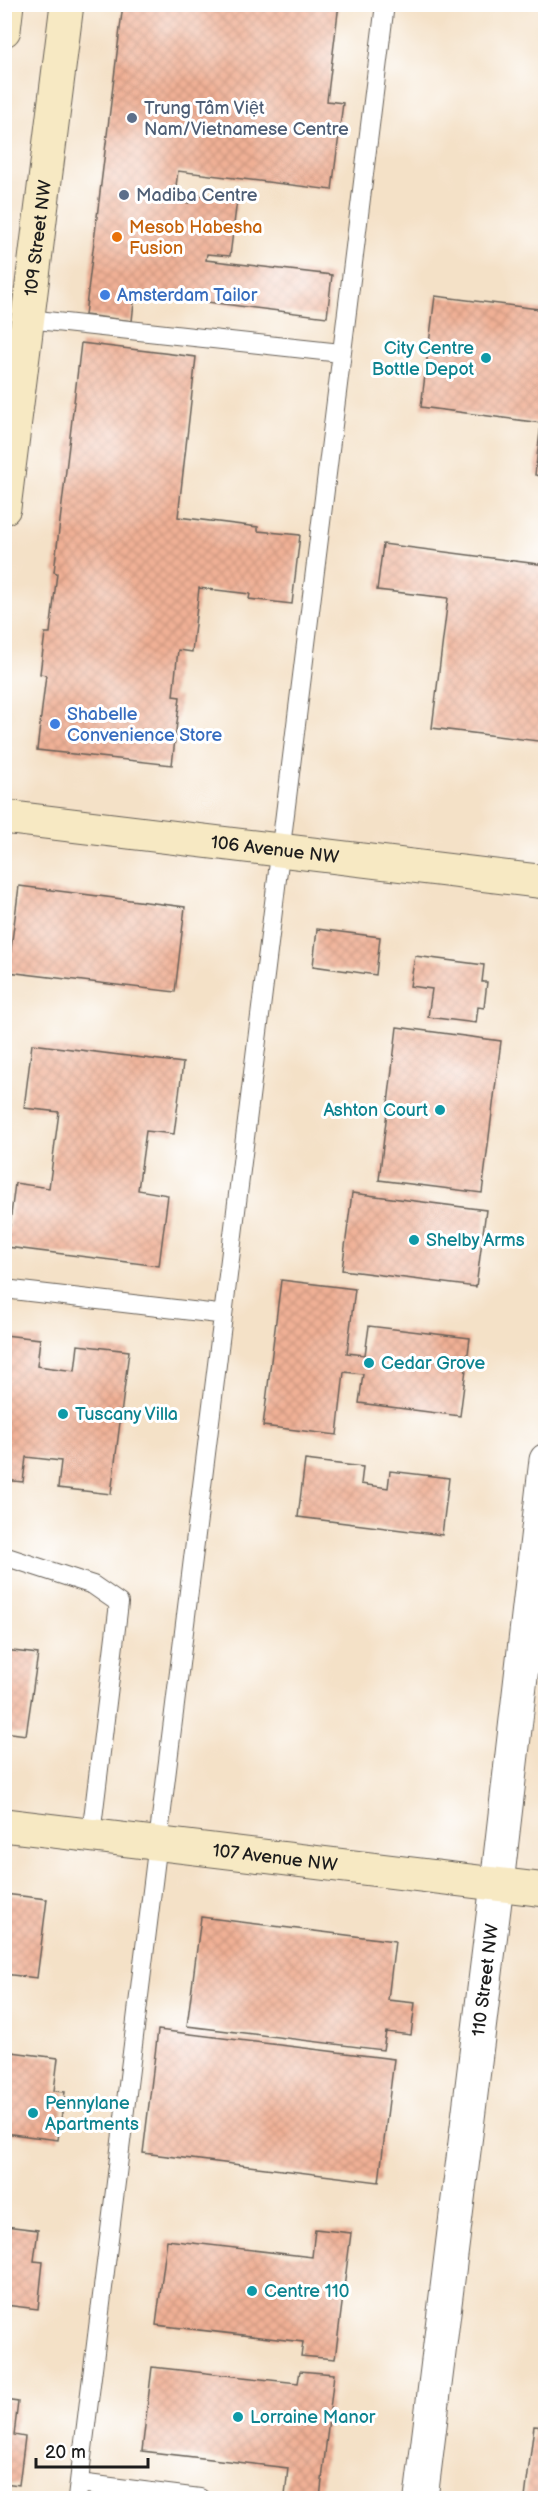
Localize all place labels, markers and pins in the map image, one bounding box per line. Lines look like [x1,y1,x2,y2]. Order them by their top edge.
place label: Trung Tâm Việt Nam/Vietnamese Centre [144,98,349,140]
marker: Trung Tâm Việt Nam/Vietnamese Centre [125,111,139,125]
place label: Madiba Centre [136,185,258,206]
marker: Madiba Centre [117,188,131,202]
place label: Mesob Habesha Fusion [129,217,263,259]
marker: Mesob Habesha Fusion [110,230,124,244]
place label: Amsterdam Tailor [117,285,258,306]
marker: Amsterdam Tailor [98,288,112,302]
place label: City Centre Bottle Depot [372,338,474,380]
marker: City Centre Bottle Depot [479,351,493,365]
place label: Shabelle Convenience Store [67,704,222,746]
marker: Shabelle Convenience Store [48,717,62,731]
place label: Ashton Court [323,1100,428,1121]
marker: Ashton Court [433,1103,447,1117]
place label: Shelby Arms [426,1230,525,1251]
marker: Shelby Arms [407,1233,421,1247]
place label: Cedar Grove [381,1353,486,1374]
marker: Cedar Grove [362,1356,376,1370]
place label: Tuscany Villa [75,1404,178,1425]
marker: Tuscany Villa [56,1407,70,1421]
place label: Pennylane Apartments [45,2093,139,2135]
marker: Pennylane Apartments [26,2106,40,2120]
place label: Centre 110 [264,2281,349,2302]
marker: Centre 110 [245,2284,259,2298]
place label: Lorraine Manor [250,2407,376,2428]
marker: Lorraine Manor [231,2410,245,2424]

